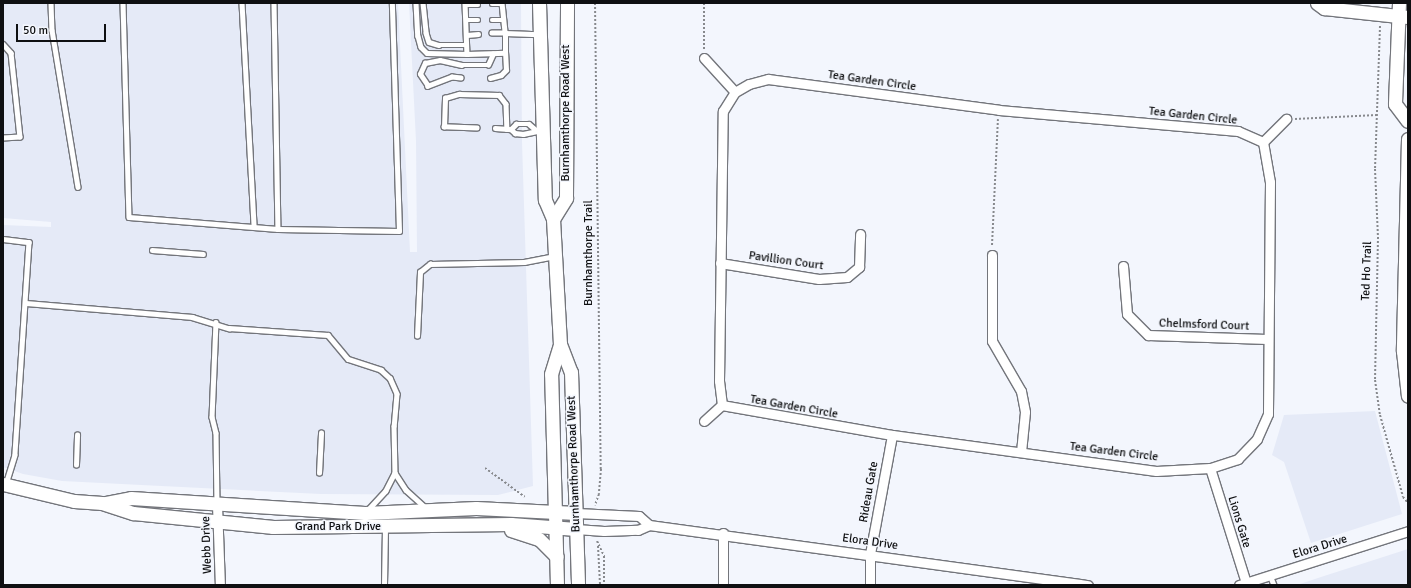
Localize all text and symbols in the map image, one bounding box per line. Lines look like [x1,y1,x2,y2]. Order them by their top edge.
scale bar [18,16,108,42]
text: 50 m [23,23,48,38]
street label: Burnhamthorpe Road West [559,45,573,181]
street label: Tea Garden Circle [827,68,917,94]
street label: Tea Garden Circle [1148,104,1238,128]
street label: Burnhamthorpe Trail [582,200,596,306]
street label: Ted Ho Trail [1359,241,1375,301]
street label: Pavillion Court [748,249,824,273]
street label: Chelmsford Court [1159,316,1249,334]
street label: Tea Garden Circle [749,392,839,422]
street label: Burnhamthorpe Road West [564,395,584,533]
street label: Tea Garden Circle [1069,439,1159,465]
street label: Rideau Gate [857,460,881,524]
street label: Lions Gate [1224,494,1254,550]
street label: Webb Drive [199,516,215,574]
street label: Grand Park Drive [295,520,381,534]
street label: Elora Drive [841,531,899,553]
street label: Elora Drive [1291,532,1349,562]

